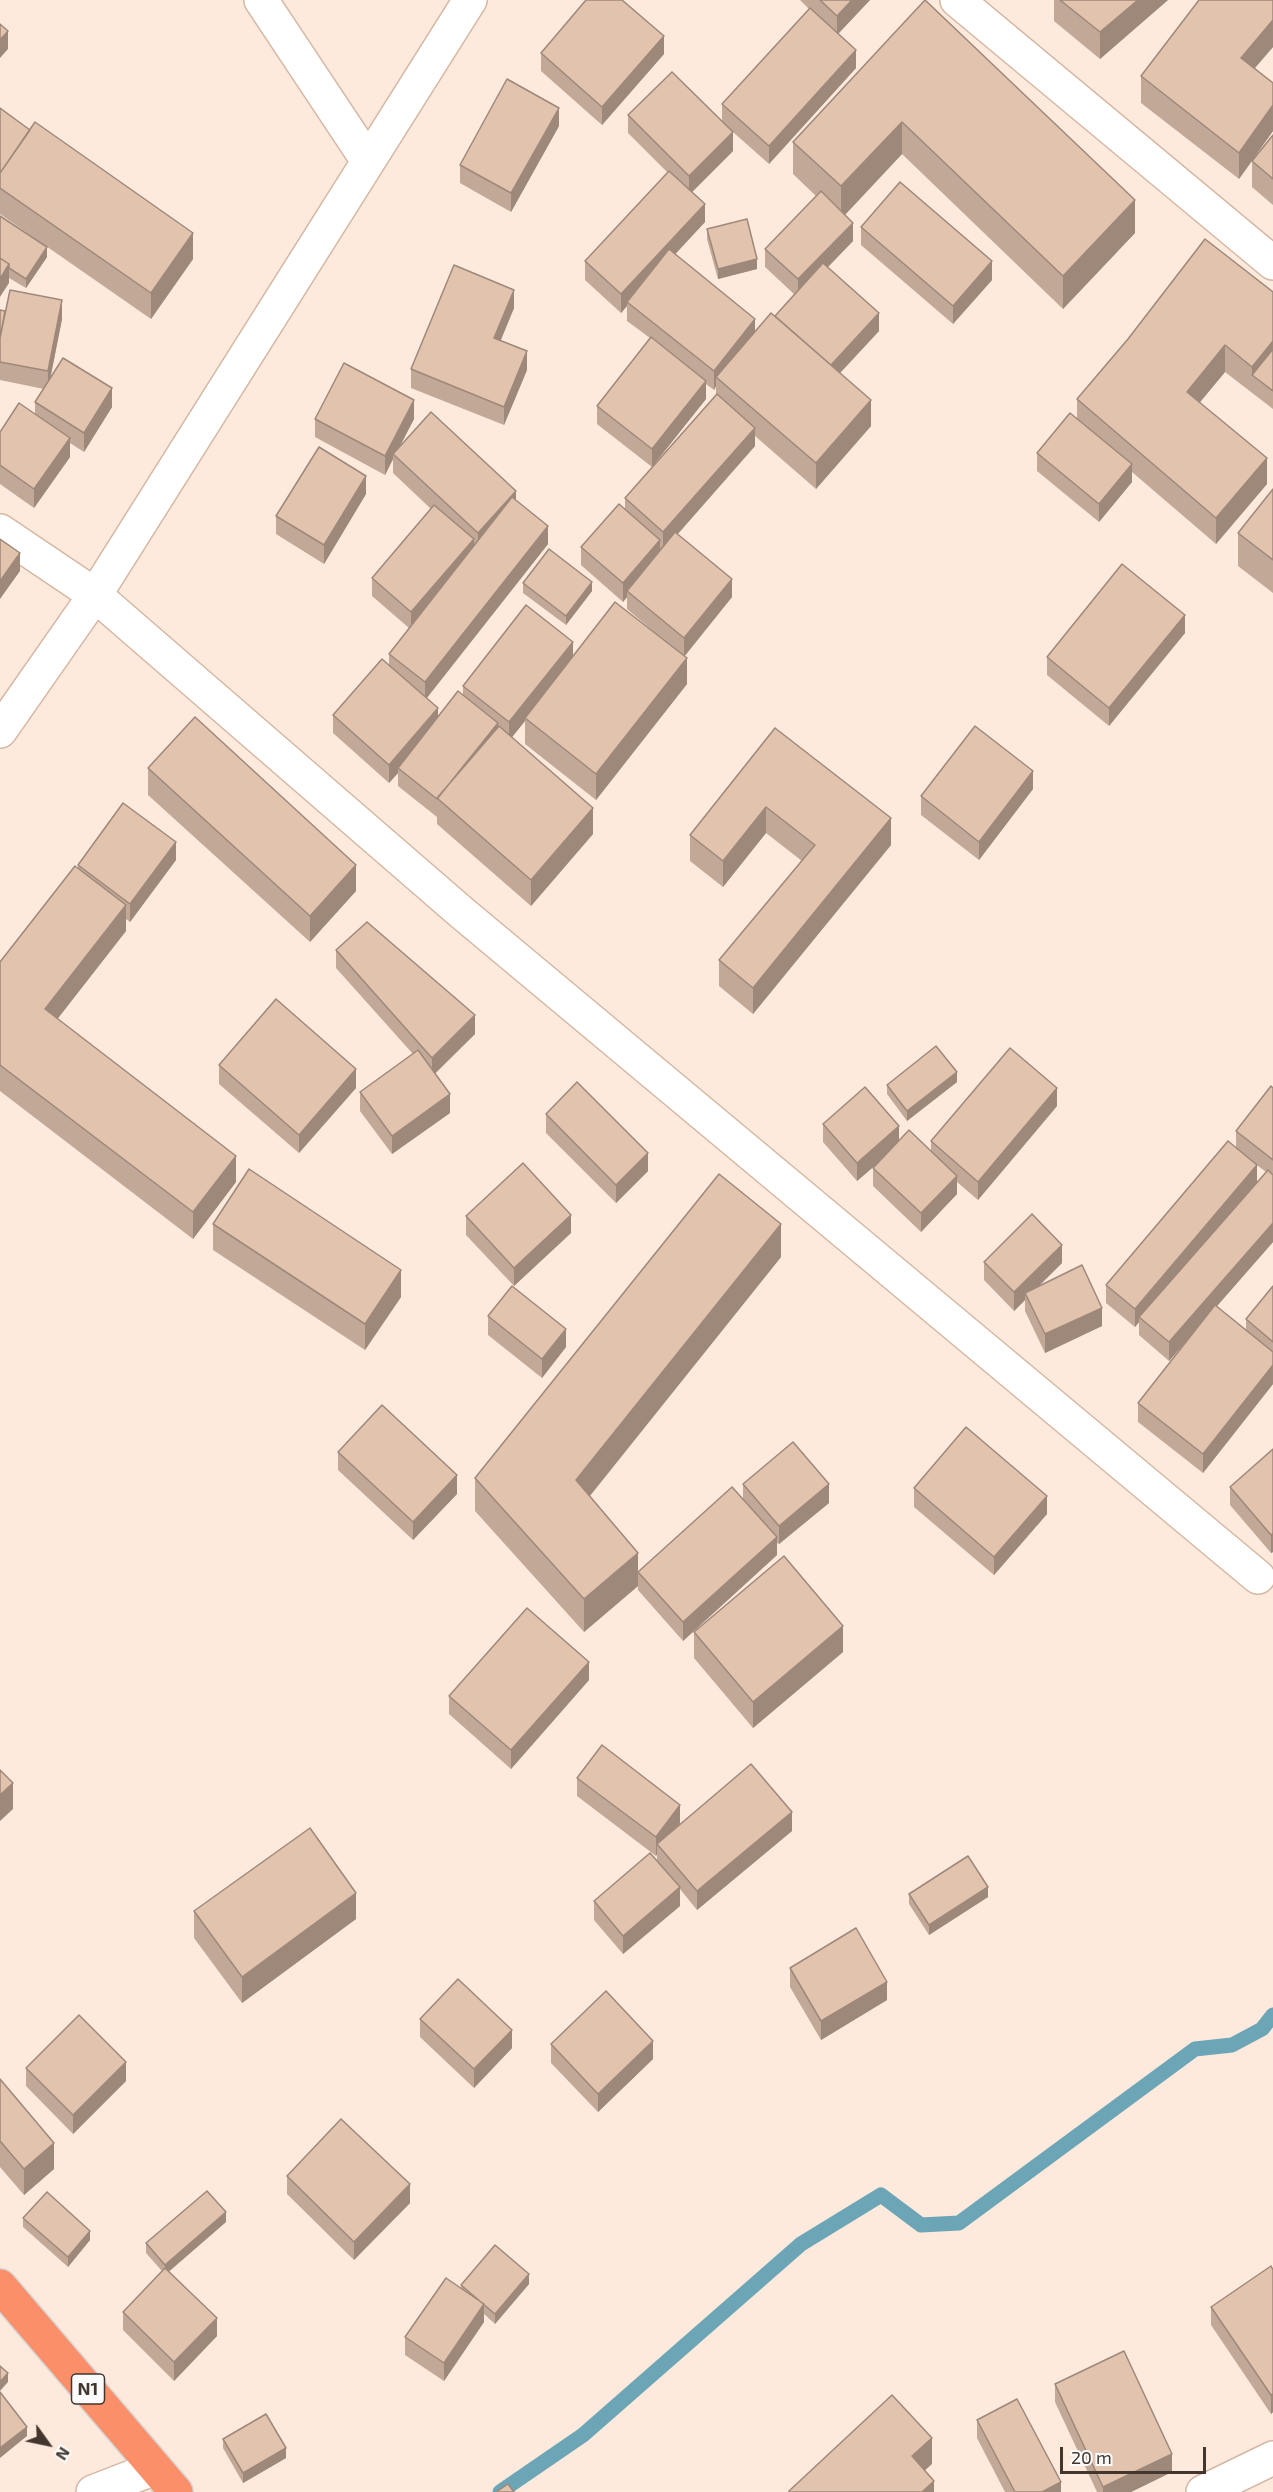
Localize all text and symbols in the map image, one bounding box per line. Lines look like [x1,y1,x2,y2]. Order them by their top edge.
road number: N1 [72,2374,104,2404]
north arrow [18,2414,78,2474]
scale bar [1063,2435,1208,2473]
text: N [52,2444,75,2464]
text: 20 m [1071,2446,1112,2468]

